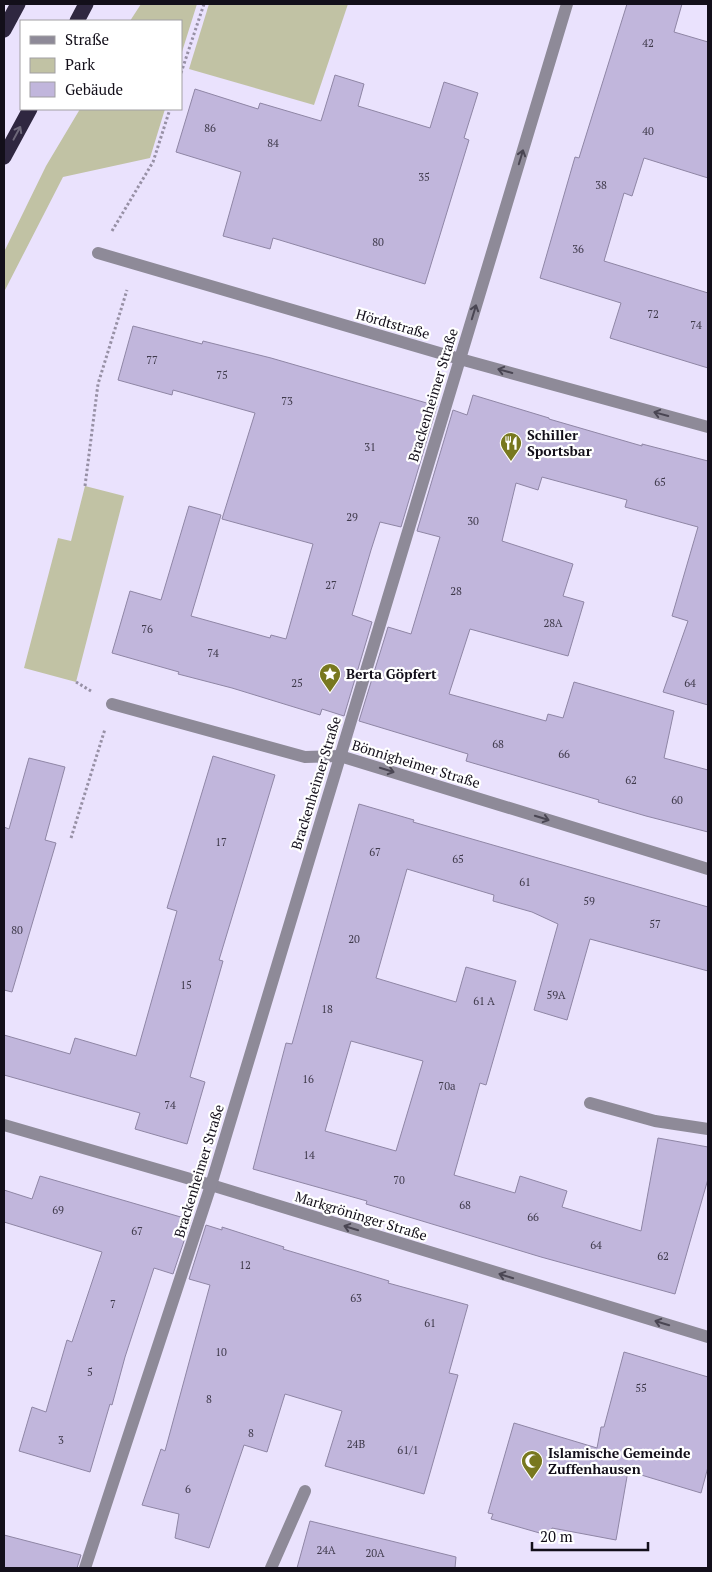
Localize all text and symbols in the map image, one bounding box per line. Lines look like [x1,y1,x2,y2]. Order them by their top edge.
legend [20,20,182,110]
text: Straße [65,29,109,49]
house number: 42 [642,36,654,50]
text: Park [65,54,95,74]
text: Gebäude [65,79,123,99]
house number: 86 [204,121,216,135]
house number: 40 [642,124,654,138]
one-way arrow [13,126,22,141]
house number: 84 [267,136,279,150]
one-way arrow [517,149,526,165]
house number: 35 [418,170,430,184]
house number: 38 [595,178,607,192]
house number: 80 [372,235,384,249]
house number: 36 [572,242,584,256]
street label: Hördtstraße [354,304,432,343]
one-way arrow [470,305,480,321]
house number: 72 [647,307,659,321]
house number: 74 [690,318,702,332]
street label: Brackenheimer Straße [403,326,462,464]
house number: 77 [146,353,158,367]
one-way arrow [497,366,513,376]
house number: 75 [216,368,228,382]
house number: 73 [281,394,293,408]
one-way arrow [654,409,670,419]
place label: Schiller Sportsbar [527,425,592,460]
restaurant icon: Schiller Sportsbar [499,431,523,462]
house number: 31 [364,440,376,454]
house number: 65 [654,475,666,489]
house number: 29 [346,510,358,524]
house number: 30 [467,514,479,528]
house number: 27 [325,578,337,592]
house number: 28 [450,584,462,598]
house number: 28A [543,616,563,630]
house number: 76 [141,622,153,636]
house number: 74 [207,646,219,660]
place icon: Berta Göpfert [318,662,342,693]
place label: Berta Göpfert [346,664,437,683]
house number: 25 [291,676,303,690]
house number: 64 [684,676,696,690]
street label: Brackenheimer Straße [286,714,345,852]
street label: Bönnigheimer Straße [350,735,483,792]
house number: 68 [492,737,504,751]
house number: 66 [558,747,570,761]
one-way arrow [379,766,395,776]
house number: 62 [625,773,637,787]
house number: 60 [671,793,683,807]
one-way arrow [534,814,550,824]
house number: 17 [215,835,227,849]
house number: 67 [369,845,381,859]
house number: 65 [452,852,464,866]
house number: 61 [519,875,531,889]
house number: 59 [583,894,595,908]
house number: 57 [649,917,661,931]
house number: 80 [11,923,23,937]
house number: 20 [348,932,360,946]
house number: 15 [180,978,192,992]
house number: 59A [546,988,566,1002]
house number: 61 A [473,994,495,1008]
house number: 18 [321,1002,333,1016]
house number: 16 [302,1072,314,1086]
house number: 70a [438,1079,456,1093]
house number: 74 [164,1098,176,1112]
street label: Brackenheimer Straße [169,1102,228,1240]
house number: 14 [303,1148,315,1162]
house number: 70 [393,1173,405,1187]
street label: Markgröninger Straße [293,1186,430,1245]
house number: 68 [459,1198,471,1212]
house number: 69 [52,1203,64,1217]
house number: 66 [527,1210,539,1224]
one-way arrow [343,1223,359,1233]
house number: 67 [131,1224,143,1238]
house number: 64 [590,1238,602,1252]
house number: 62 [657,1249,669,1263]
house number: 12 [239,1258,251,1272]
one-way arrow [499,1270,515,1280]
house number: 63 [350,1291,362,1305]
house number: 7 [110,1297,116,1311]
house number: 61 [424,1316,436,1330]
one-way arrow [654,1318,670,1328]
house number: 10 [215,1345,227,1359]
house number: 5 [87,1365,93,1379]
house number: 55 [635,1381,647,1395]
house number: 8 [206,1392,212,1406]
house number: 8 [248,1426,254,1440]
house number: 3 [58,1433,64,1447]
house number: 24B [347,1437,365,1451]
house number: 61/1 [397,1443,419,1457]
place label: Islamische Gemeinde Zuffenhausen [548,1443,691,1478]
mosque icon: Islamische Gemeinde Zuffenhausen [520,1449,544,1480]
house number: 6 [185,1482,191,1496]
scale bar [532,1520,648,1552]
text: 20 m [540,1526,573,1546]
house number: 24A [316,1543,336,1557]
house number: 20A [365,1546,385,1560]

